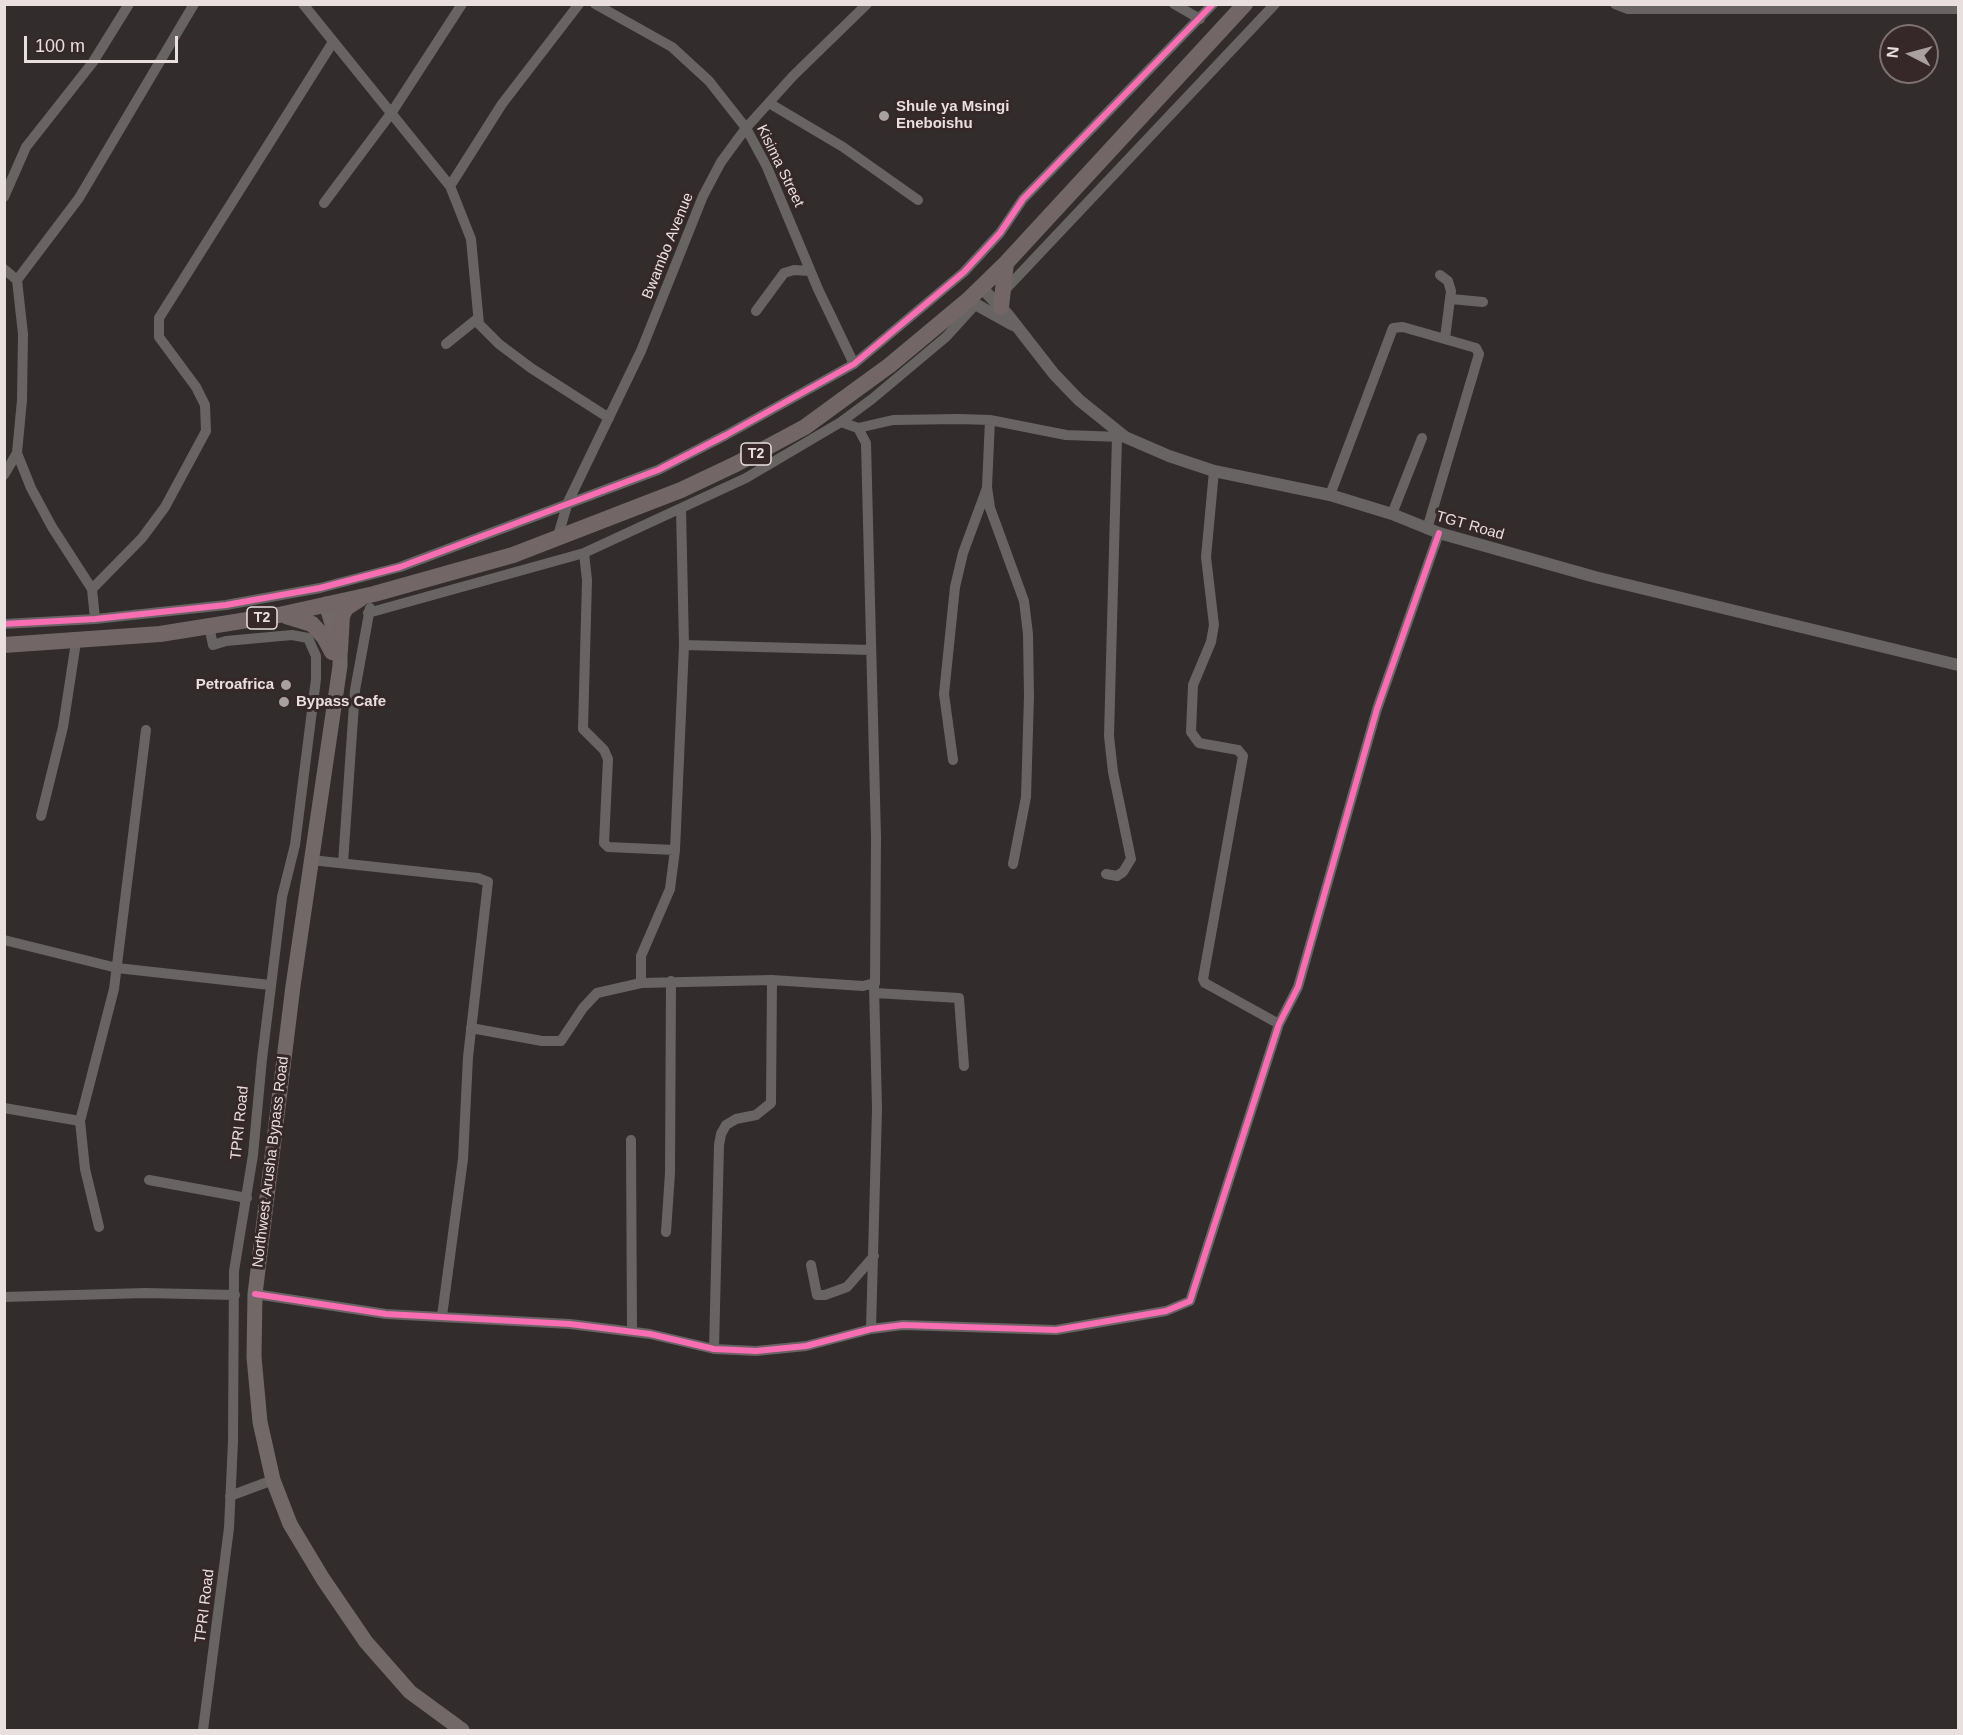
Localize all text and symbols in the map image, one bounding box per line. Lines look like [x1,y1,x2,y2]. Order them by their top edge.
scale bar [27,24,182,62]
north arrow [1879,24,1939,84]
text: 100 m [35,36,85,56]
text: N [1884,46,1902,59]
place label: Shule ya Msingi Eneboishu [896,98,1009,133]
marker: Shule ya Msingi Eneboishu [877,109,891,123]
street label: Kisima Street [752,122,808,210]
street label: Bwambo Avenue [638,190,698,302]
road number: T2 [741,443,771,465]
street label: TGT Road [1434,508,1506,544]
road number: T2 [247,607,277,629]
place label: Petroafrica [196,676,274,694]
marker: Petroafrica [279,678,293,692]
place label: Bypass Cafe [296,693,386,711]
marker: Bypass Cafe [277,695,291,709]
street label: Northwest Arusha Bypass Road [249,1055,293,1269]
street label: TPRI Road [227,1085,253,1161]
street label: TPRI Road [192,1568,218,1644]

